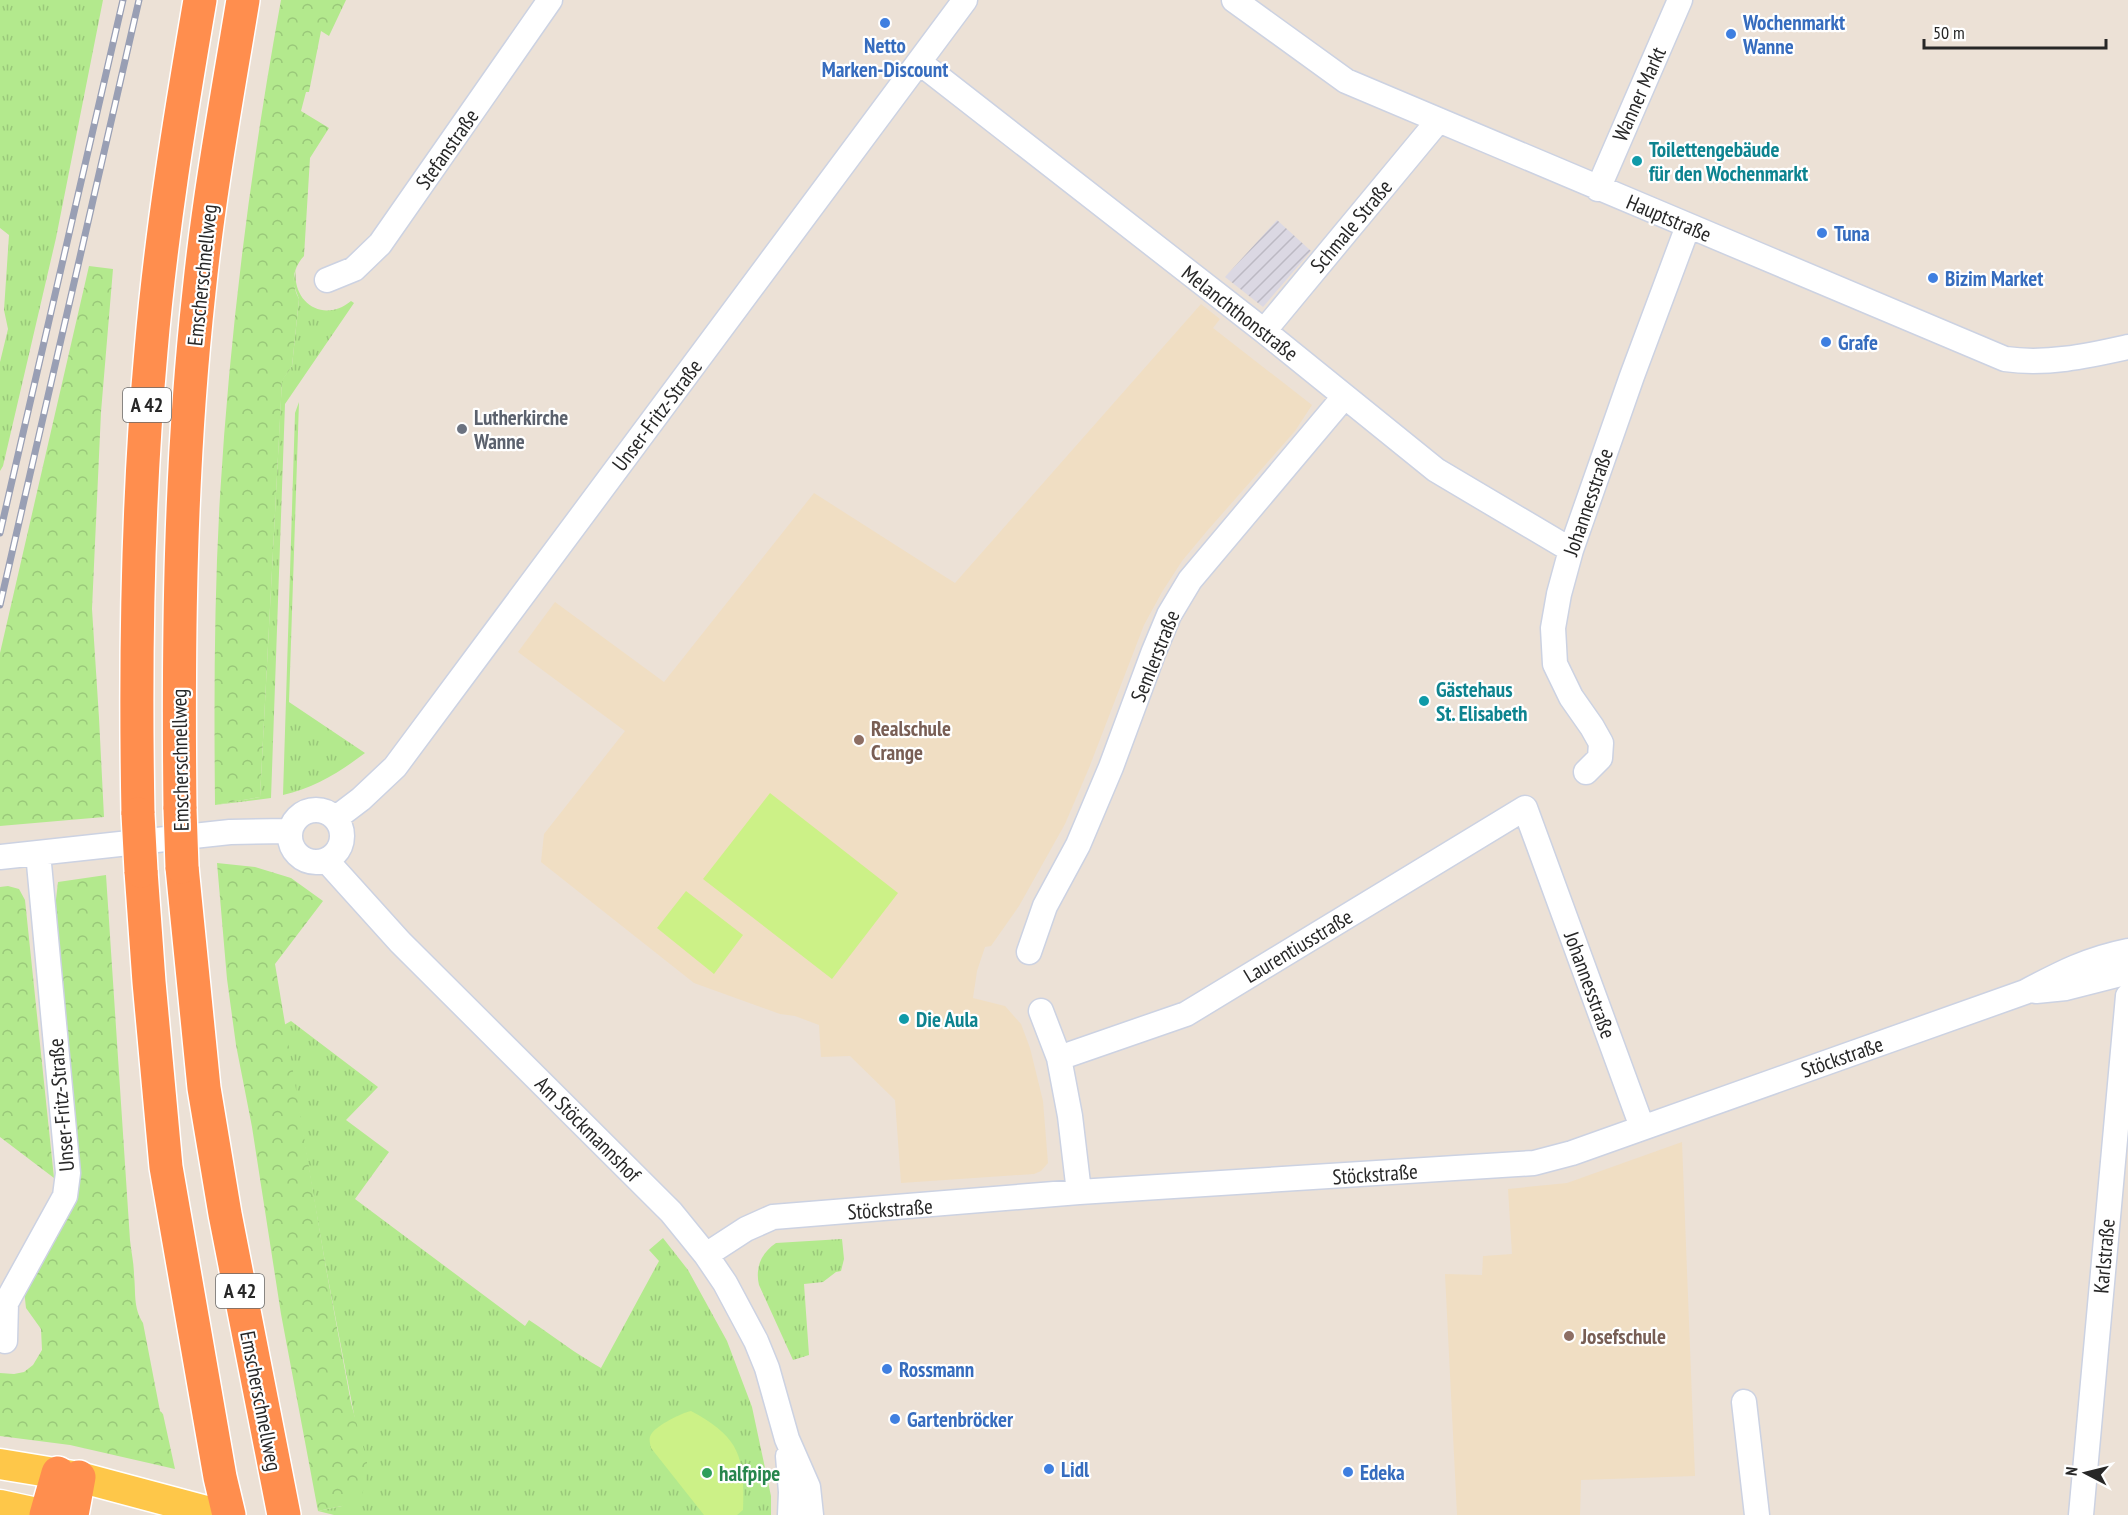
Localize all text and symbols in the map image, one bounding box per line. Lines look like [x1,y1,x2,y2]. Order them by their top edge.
place label: Wochenmarkt Wanne [1742,9,1845,60]
scale bar [1924,12,2106,50]
marker: Netto Marken-Discount [878,16,892,30]
text: 50 m [1933,21,1965,44]
marker: Wochenmarkt Wanne [1724,27,1738,41]
place label: Netto Marken-Discount [822,32,948,83]
street label: Wanner Markt [1606,42,1672,145]
street label: Stefanstraße [409,103,485,195]
place label: Toilettengebäude für den Wochenmarkt [1649,136,1808,187]
marker: Toilettengebäude für den Wochenmarkt [1630,154,1644,168]
street label: Schmale Straße [1304,174,1398,278]
street label: Hauptstraße [1622,188,1716,248]
street label: Emscherschnellweg [181,203,223,347]
place label: Tuna [1834,220,1870,247]
marker: Tuna [1815,226,1829,240]
street label: Melanchthonstraße [1176,259,1304,367]
place label: Bizim Market [1945,265,2043,292]
marker: Bizim Market [1926,271,1940,285]
place label: Grafe [1838,329,1878,356]
marker: Grafe [1819,335,1833,349]
street label: Unser-Fritz-Straße [606,354,708,476]
road number: A 42 [123,388,171,422]
place label: Lutherkirche Wanne [473,404,568,455]
marker: Lutherkirche Wanne [455,422,469,436]
street label: Johannesstraße [1557,445,1619,560]
street label: Semlerstraße [1124,606,1186,706]
place label: Gästehaus St. Elisabeth [1436,676,1528,727]
street label: Emscherschnellweg [165,689,195,831]
marker: Gästehaus St. Elisabeth [1417,694,1431,708]
place label: Realschule Crange [871,715,951,766]
marker: Realschule Crange [852,733,866,747]
street label: Laurentiusstraße [1239,903,1357,989]
street label: Johannesstraße [1558,927,1622,1042]
place label: Die Aula [916,1006,979,1033]
marker: Die Aula [897,1012,911,1026]
street label: Stöckstraße [1797,1030,1887,1084]
street label: Unser-Fritz-Straße [42,1037,80,1173]
street label: Am Stöckmannshof [530,1071,647,1188]
street label: Stöckstraße [1332,1158,1418,1190]
street label: Stöckstraße [847,1193,933,1225]
street label: Karlstraße [2087,1218,2121,1294]
road number: A 42 [216,1274,264,1308]
place label: Josefschule [1580,1323,1666,1350]
street label: Emscherschnellweg [234,1329,288,1473]
marker: Josefschule [1562,1329,1576,1343]
place label: Rossmann [899,1356,974,1383]
marker: Rossmann [880,1362,894,1376]
place label: Gartenbröcker [907,1406,1014,1433]
marker: Gartenbröcker [888,1412,902,1426]
north arrow [2056,1443,2116,1503]
place label: Lidl [1061,1456,1090,1483]
place label: Edeka [1360,1459,1405,1486]
place label: halfpipe [719,1460,780,1487]
marker: Lidl [1042,1462,1056,1476]
marker: Edeka [1341,1465,1355,1479]
marker: halfpipe [700,1466,714,1480]
text: N [2061,1466,2082,1477]

